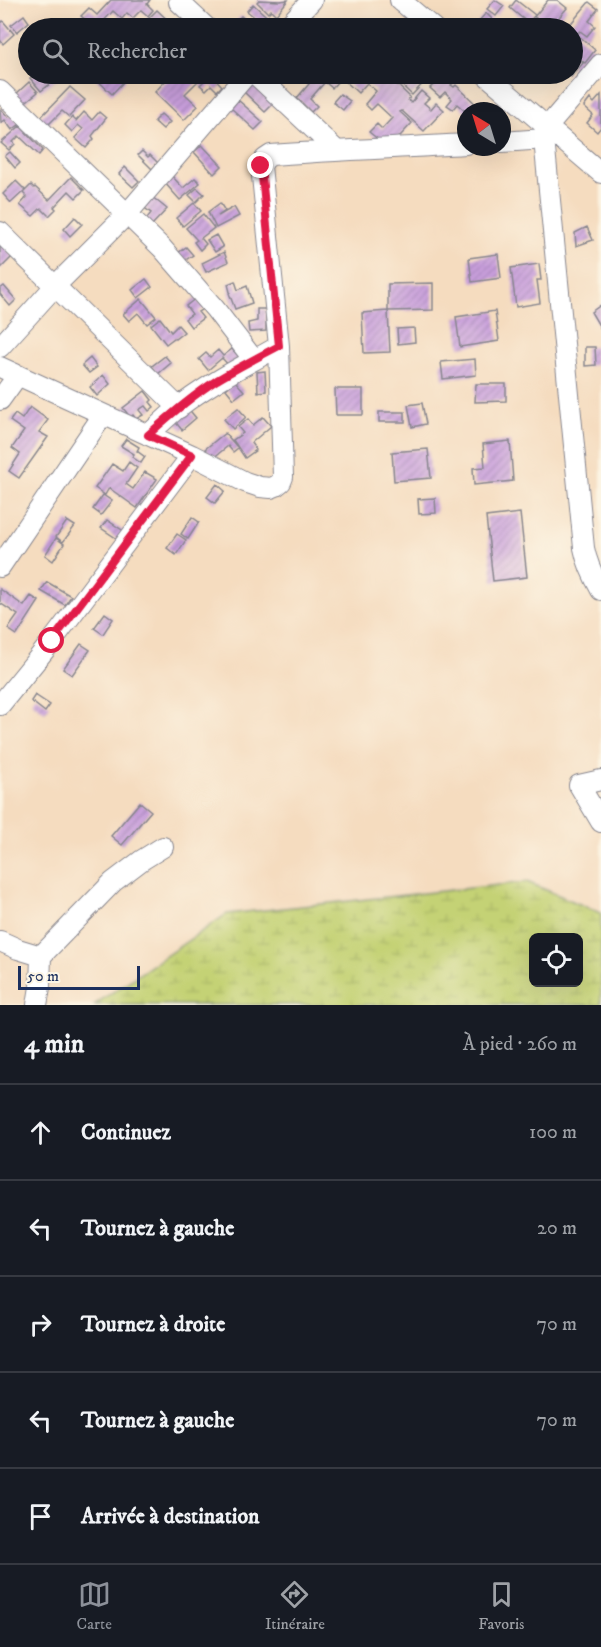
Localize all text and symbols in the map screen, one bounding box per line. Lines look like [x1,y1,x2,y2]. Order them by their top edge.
search box [18,18,583,84]
icon: search [39,35,72,68]
text: Rechercher [87,38,187,65]
north arrow [457,102,511,156]
route end [247,152,273,178]
route start [38,627,64,653]
map controls [529,933,583,987]
button: locate [529,933,583,987]
scale bar [18,963,140,990]
text: 50 m [27,966,59,986]
text: 4 min [24,1028,84,1061]
text: À pied · 260 m [463,1032,577,1057]
icon: ahead [24,1116,57,1149]
text: Continuez [81,1119,171,1146]
text: 100 m [529,1120,577,1145]
icon: left [24,1212,57,1245]
text: Tournez à gauche [81,1215,234,1242]
text: 20 m [537,1216,577,1241]
icon: right [24,1308,57,1341]
text: Tournez à droite [81,1311,225,1338]
text: 70 m [536,1312,577,1337]
icon: left [24,1404,57,1437]
text: Tournez à gauche [81,1407,234,1434]
text: 70 m [536,1408,577,1433]
icon: arrive [24,1500,57,1533]
text: Arrivée à destination [81,1503,260,1530]
tab: Carte [77,1578,112,1634]
tab: Itinéraire [265,1578,325,1634]
tab: Favoris [478,1578,524,1634]

